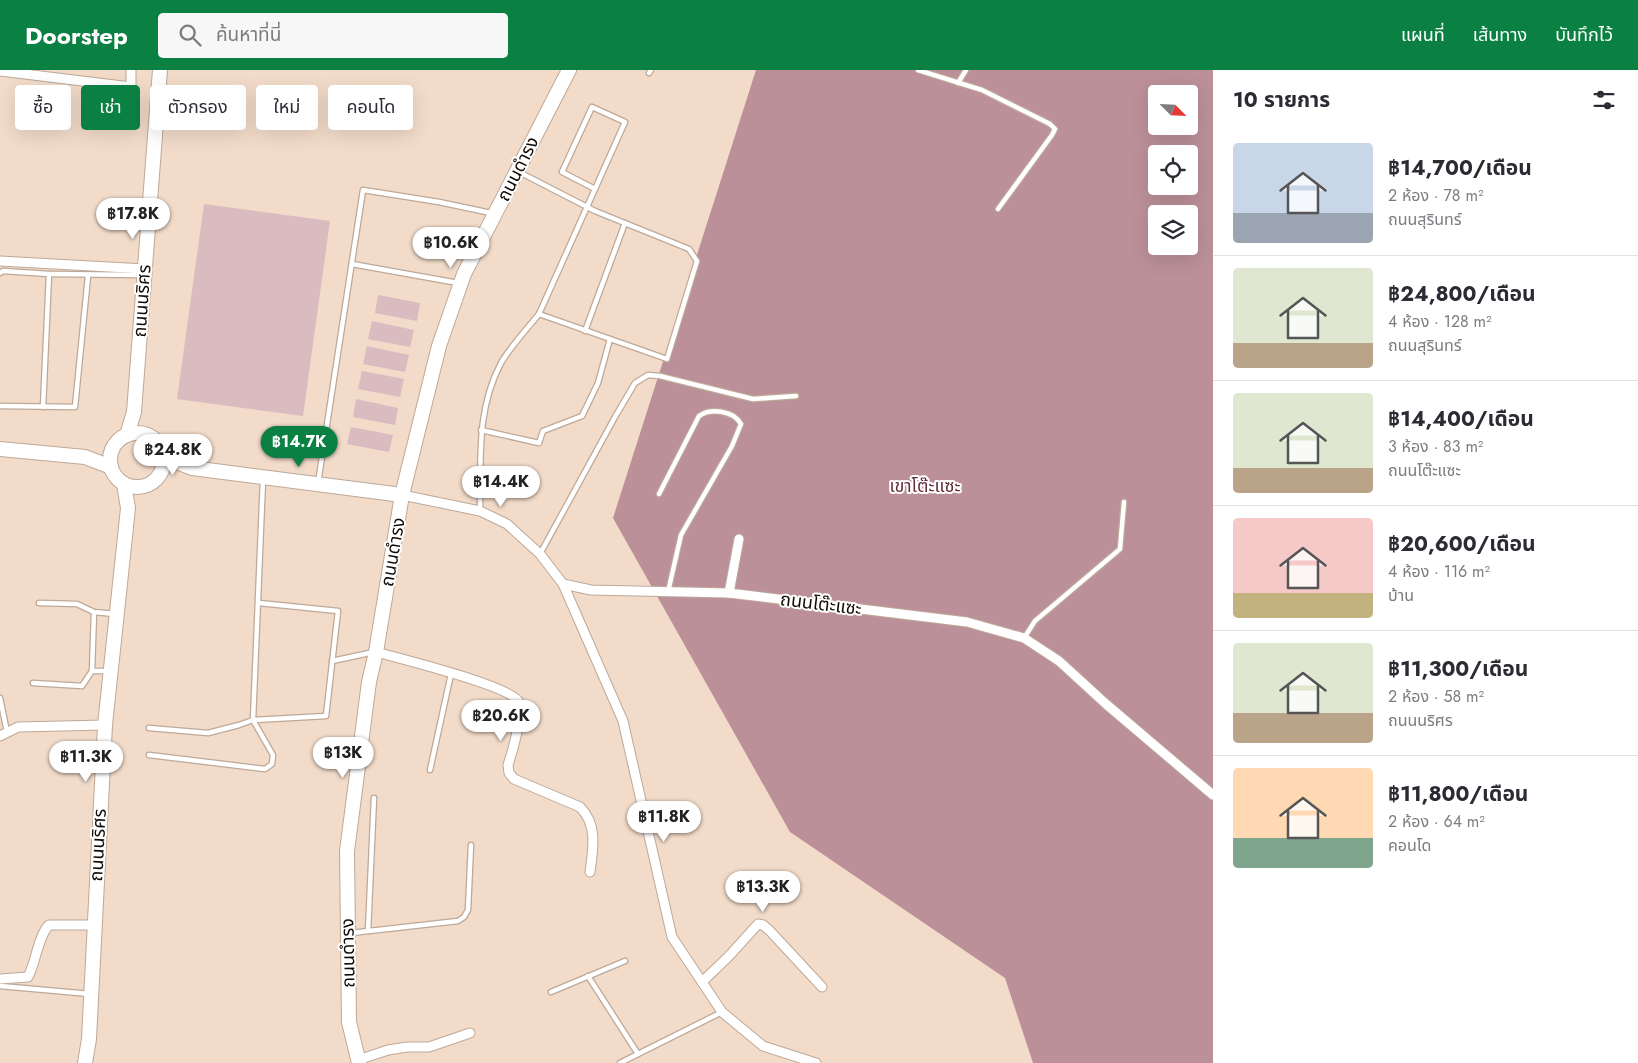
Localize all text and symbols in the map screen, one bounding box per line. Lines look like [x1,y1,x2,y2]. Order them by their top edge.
search box [158,13,508,58]
text: Doorstep [25,18,128,53]
icon: search [176,21,204,49]
text: ค้นหาที่นี่ [216,21,281,48]
text: แผนที่ [1401,22,1445,48]
text: เส้นทาง [1473,22,1527,48]
text: บันทึกไว้ [1555,22,1613,48]
chip: ซื้อ [15,85,71,130]
chip: เช่า [81,85,140,130]
chip: ตัวกรอง [150,85,246,130]
chip: ใหม่ [256,85,318,130]
chip: คอนโด [328,85,413,130]
north arrow [1148,85,1198,135]
map controls [1148,85,1198,255]
text: 10 รายการ [1233,85,1330,115]
icon: filters [1590,86,1618,114]
street label: ถนนดำรง [491,132,545,206]
button: locate [1148,145,1198,195]
text: ฿14,700/เดือน [1388,153,1532,183]
icon: home [1273,163,1333,223]
text: 2 ห้อง · 78 m² [1388,184,1483,207]
pin: ฿17.8K [92,198,174,240]
text: ฿17.8K [107,202,159,225]
button: layers [1148,205,1198,255]
text: ถนนสุรินทร์ [1388,208,1462,231]
pin: ฿10.6K [410,226,492,269]
text: ฿10.6K [423,231,479,254]
street label: ถนนนริศร [126,264,158,338]
text: ฿24,800/เดือน [1388,279,1535,309]
icon: home [1273,288,1333,348]
text: 4 ห้อง · 128 m² [1388,310,1492,333]
text: ถนนสุรินทร์ [1388,334,1462,357]
text: ฿14,400/เดือน [1388,404,1534,434]
icon: home [1273,413,1333,473]
pin: ฿14.7K [258,426,340,468]
text: ฿14.7K [272,430,326,453]
pin: ฿24.8K [132,434,214,476]
text: 3 ห้อง · 83 m² [1388,435,1483,458]
text: ฿24.8K [144,438,202,461]
text: ถนนโต๊ะแซะ [1388,459,1461,482]
pin: ฿14.4K [460,466,542,508]
text: ฿14.4K [473,470,529,493]
park label: เขาโต๊ะแซะ [889,473,961,499]
street label: ถนนดำรง [374,515,412,589]
text: ฿20,600/เดือน [1388,529,1536,559]
icon: home [1273,538,1333,598]
text: 4 ห้อง · 116 m² [1388,560,1490,583]
text: บ้าน [1388,584,1414,607]
street label: ถนนโต๊ะแซะ [779,586,863,622]
text: ฿11,300/เดือน [1388,654,1528,684]
icon: home [1273,663,1333,723]
text: 2 ห้อง · 58 m² [1388,685,1484,708]
pin: ฿20.6K [460,700,542,742]
text: ฿20.6K [472,704,530,727]
text: ถนนนริศร [1388,709,1453,732]
pin: ฿13K [313,736,373,779]
pin: ฿11.3K [45,740,127,783]
text: ฿13K [324,741,362,764]
text: ฿11.3K [60,745,112,768]
text: ฿11,800/เดือน [1388,779,1528,809]
icon: home [1273,788,1333,848]
pin: ฿11.8K [623,800,705,843]
text: ฿11.8K [638,805,690,828]
street label: ถนนนริศร [83,808,113,882]
text: 2 ห้อง · 64 m² [1388,810,1485,833]
text: คอนโด [1388,834,1431,857]
pin: ฿13.3K [722,870,804,913]
text: ฿13.3K [736,875,790,898]
street label: ถนนดำรง [334,918,362,988]

